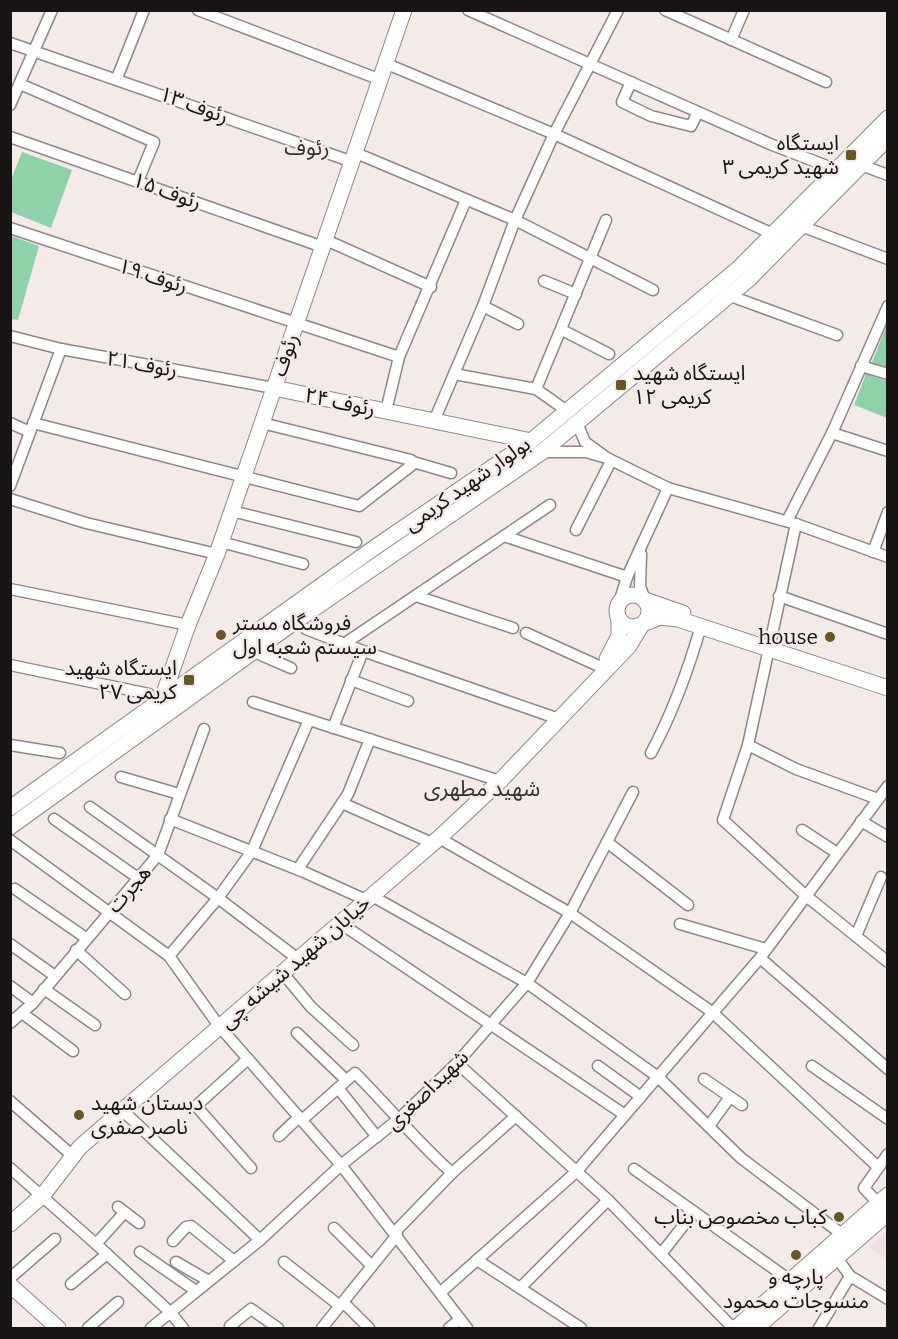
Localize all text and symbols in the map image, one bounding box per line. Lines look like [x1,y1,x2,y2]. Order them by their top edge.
street label: رئوف ۱۳ [156,81,232,129]
place label: ایستگاه شهید کریمی ۳ [722,130,839,180]
district label: رئوف [284,134,330,161]
marker: ایستگاه شهید کریمی ۳ [844,148,858,162]
street label: رئوف ۱۵ [129,167,205,215]
street label: رئوف ۱۹ [115,253,191,299]
street label: رئوف [266,330,304,380]
street label: رئوف ۲۱ [105,345,179,383]
place label: ایستگاه شهید کریمی ۱۲ [633,360,746,410]
marker: ایستگاه شهید کریمی ۱۲ [614,378,628,392]
street label: رئوف ۲۴ [302,382,378,422]
street label: بولوار شهید کریمی [399,431,535,537]
place label: فروشگاه مستر سیستم شعبه اول [232,610,377,662]
place label: house [758,624,818,650]
marker: فروشگاه مستر سیستم شعبه اول [214,628,228,642]
marker: house [823,630,837,644]
place label: ایستگاه شهید کریمی ۲۷ [64,655,177,705]
marker: ایستگاه شهید کریمی ۲۷ [182,673,196,687]
district label: شهید مطهری [424,775,540,802]
street label: هجرت [101,860,157,918]
street label: خیابان شهید شیشه چی [214,889,376,1035]
street label: شهیداصغری [380,1044,474,1136]
place label: دبستان شهید ناصر صفری [91,1090,203,1140]
marker: دبستان شهید ناصر صفری [72,1108,86,1122]
place label: كباب مخصوص بناب [654,1204,827,1230]
marker: كباب مخصوص بناب [832,1210,846,1224]
marker: پارچه و منسوجات محمود [789,1248,803,1262]
place label: پارچه و منسوجات محمود [723,1264,869,1314]

